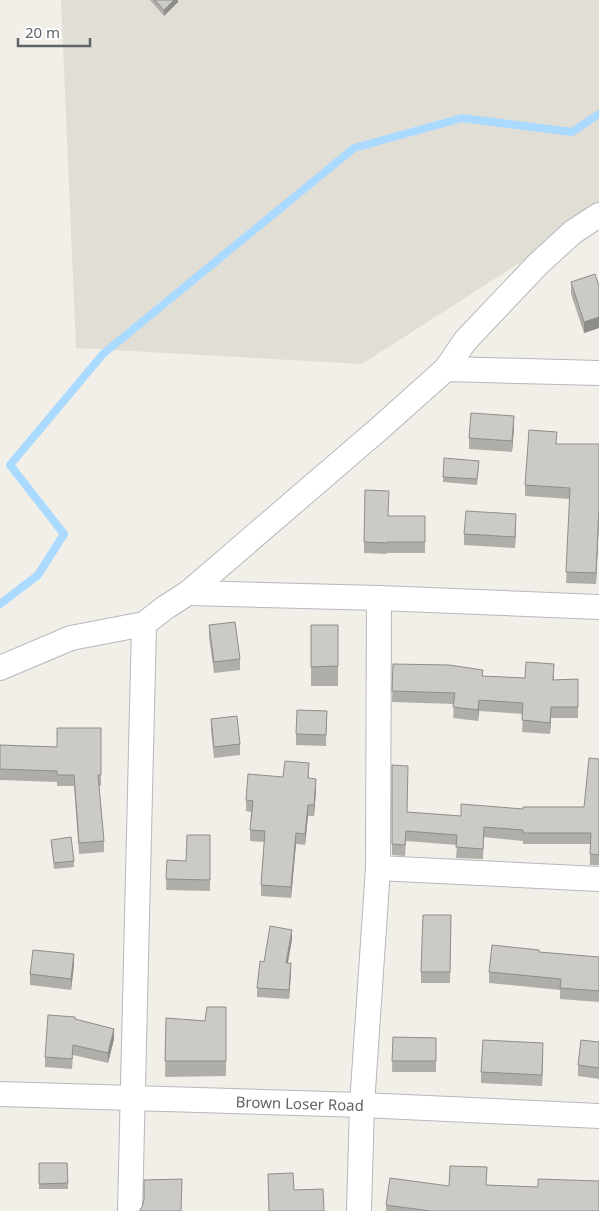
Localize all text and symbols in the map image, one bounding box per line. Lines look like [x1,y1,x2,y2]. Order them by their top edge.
scale bar [18,15,90,47]
text: 20 m [25,22,60,42]
street label: Brown Loser Road [235,1091,364,1115]

